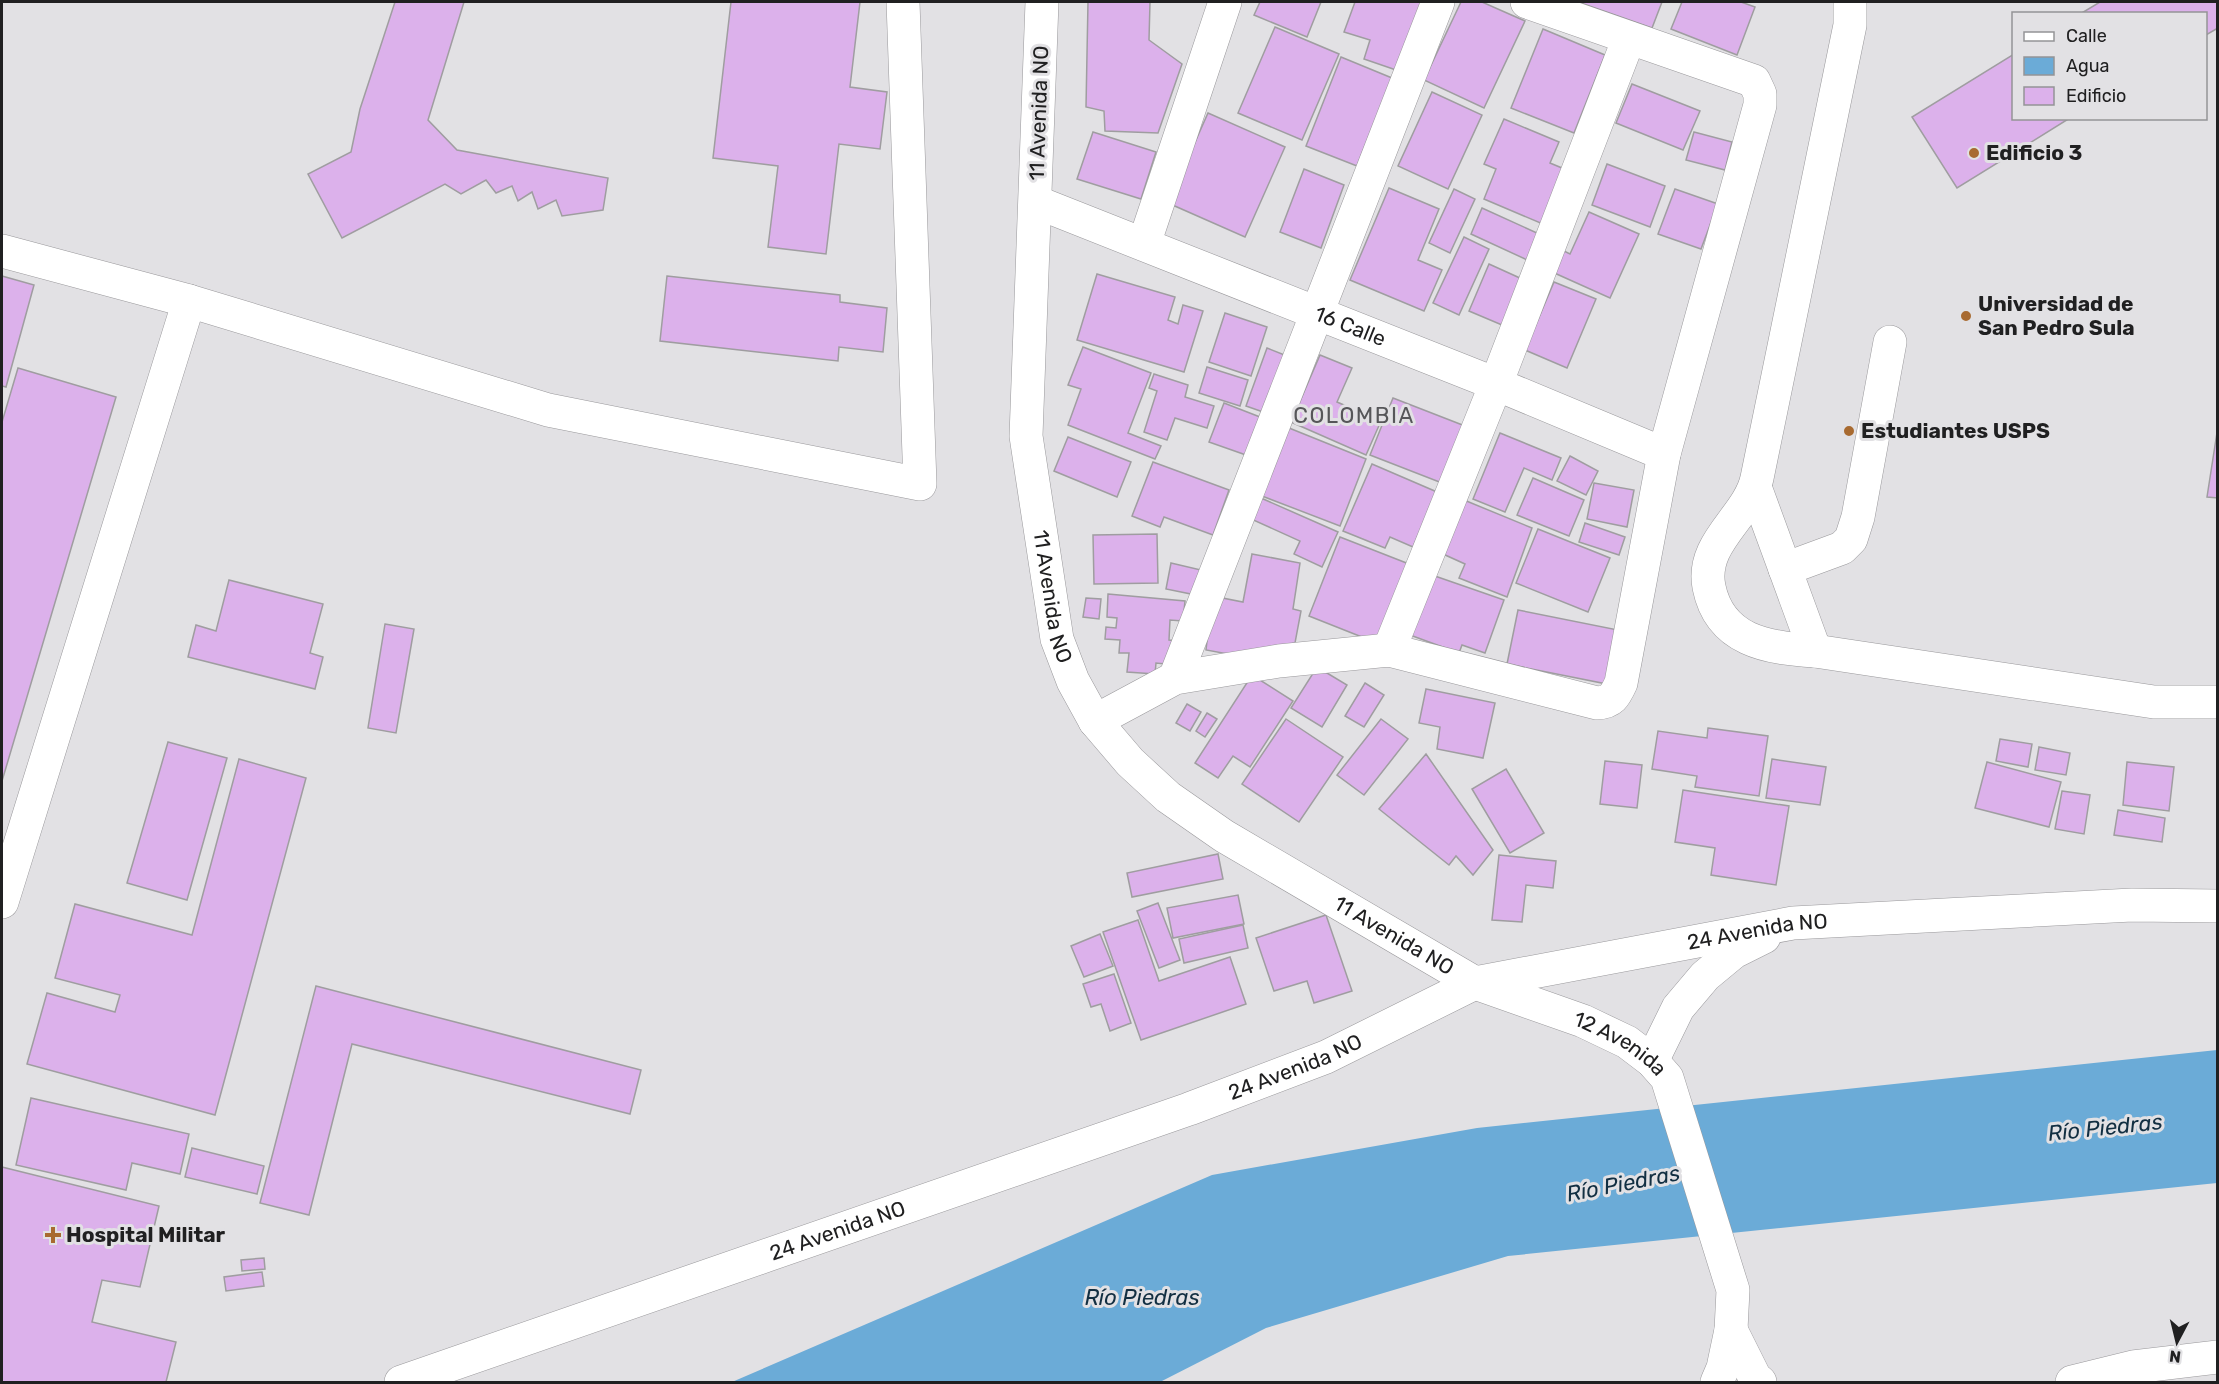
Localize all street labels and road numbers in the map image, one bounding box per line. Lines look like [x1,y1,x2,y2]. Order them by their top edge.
street label: 11 Avenida NO [1024,45,1053,181]
street label: 16 Calle [1311,301,1390,351]
street label: 11 Avenida NO [1029,528,1078,666]
street label: 11 Avenida NO [1330,890,1459,980]
street label: 24 Avenida NO [1685,908,1828,955]
street label: 12 Avenida [1571,1006,1672,1081]
street label: 24 Avenida NO [1225,1028,1366,1105]
street label: 24 Avenida NO [766,1195,909,1265]

